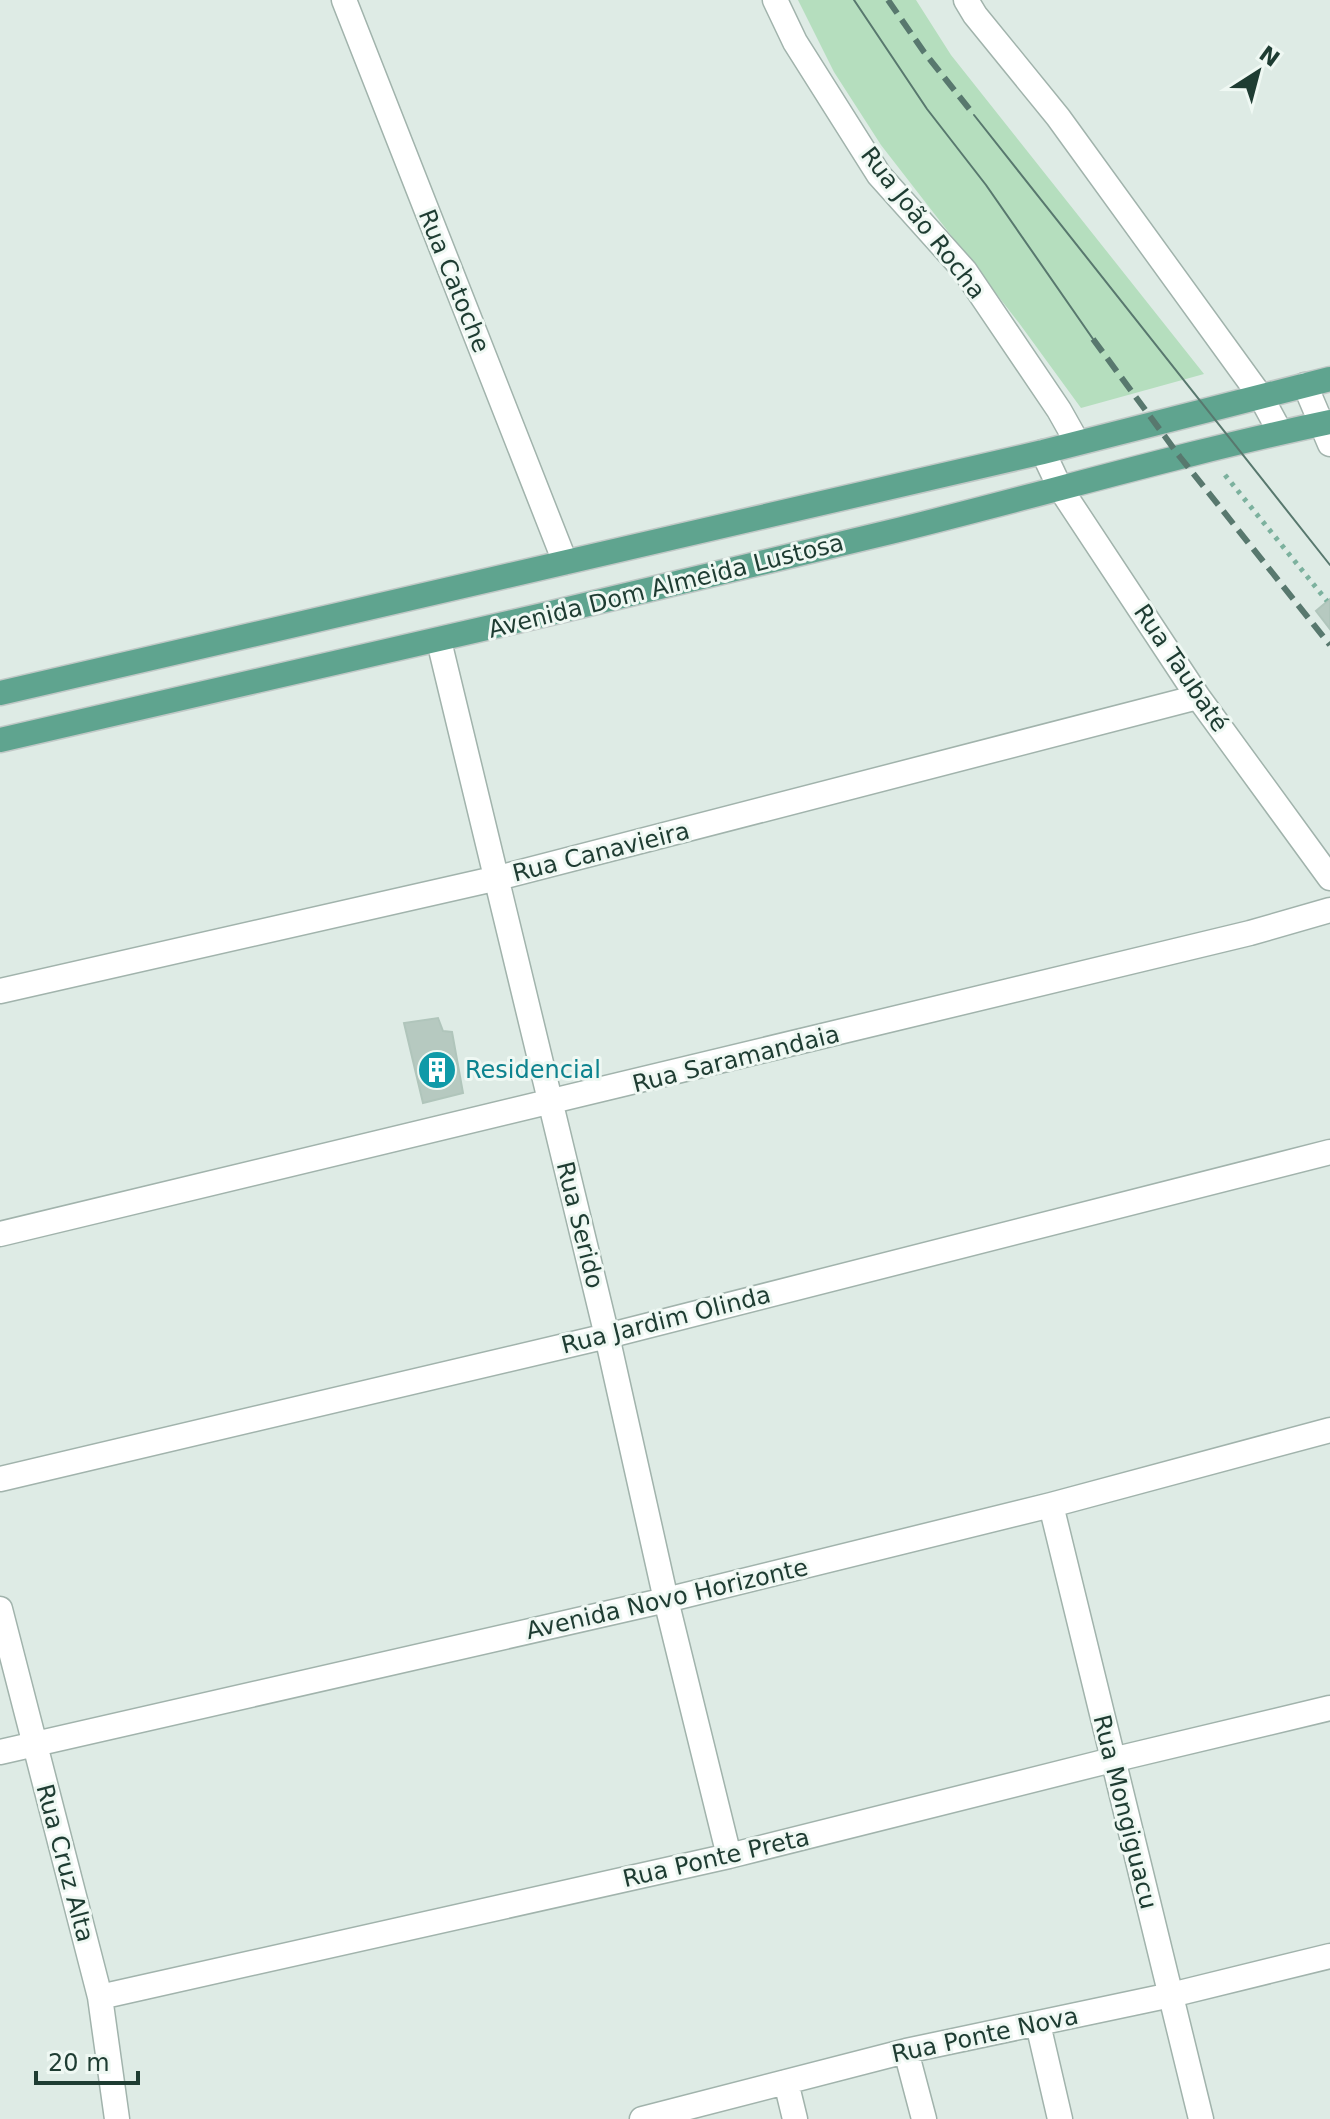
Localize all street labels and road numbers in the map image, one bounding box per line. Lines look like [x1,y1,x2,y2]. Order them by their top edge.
street label: Rua João Rocha [855,141,991,305]
street label: Rua Catoche [413,205,495,357]
street label: Avenida Dom Almeida Lustosa [486,528,846,644]
street label: Rua Taubaté [1128,599,1234,737]
street label: Rua Canavieira [510,816,692,888]
street label: Rua Saramandaia [630,1020,842,1098]
street label: Rua Serido [551,1159,609,1291]
street label: Rua Jardim Olinda [558,1280,774,1360]
street label: Avenida Novo Horizonte [523,1553,811,1645]
street label: Rua Mongiguacu [1087,1712,1163,1912]
street label: Rua Cruz Alta [30,1781,100,1945]
street label: Rua Ponte Preta [620,1823,812,1893]
street label: Rua Ponte Nova [889,2002,1081,2068]

